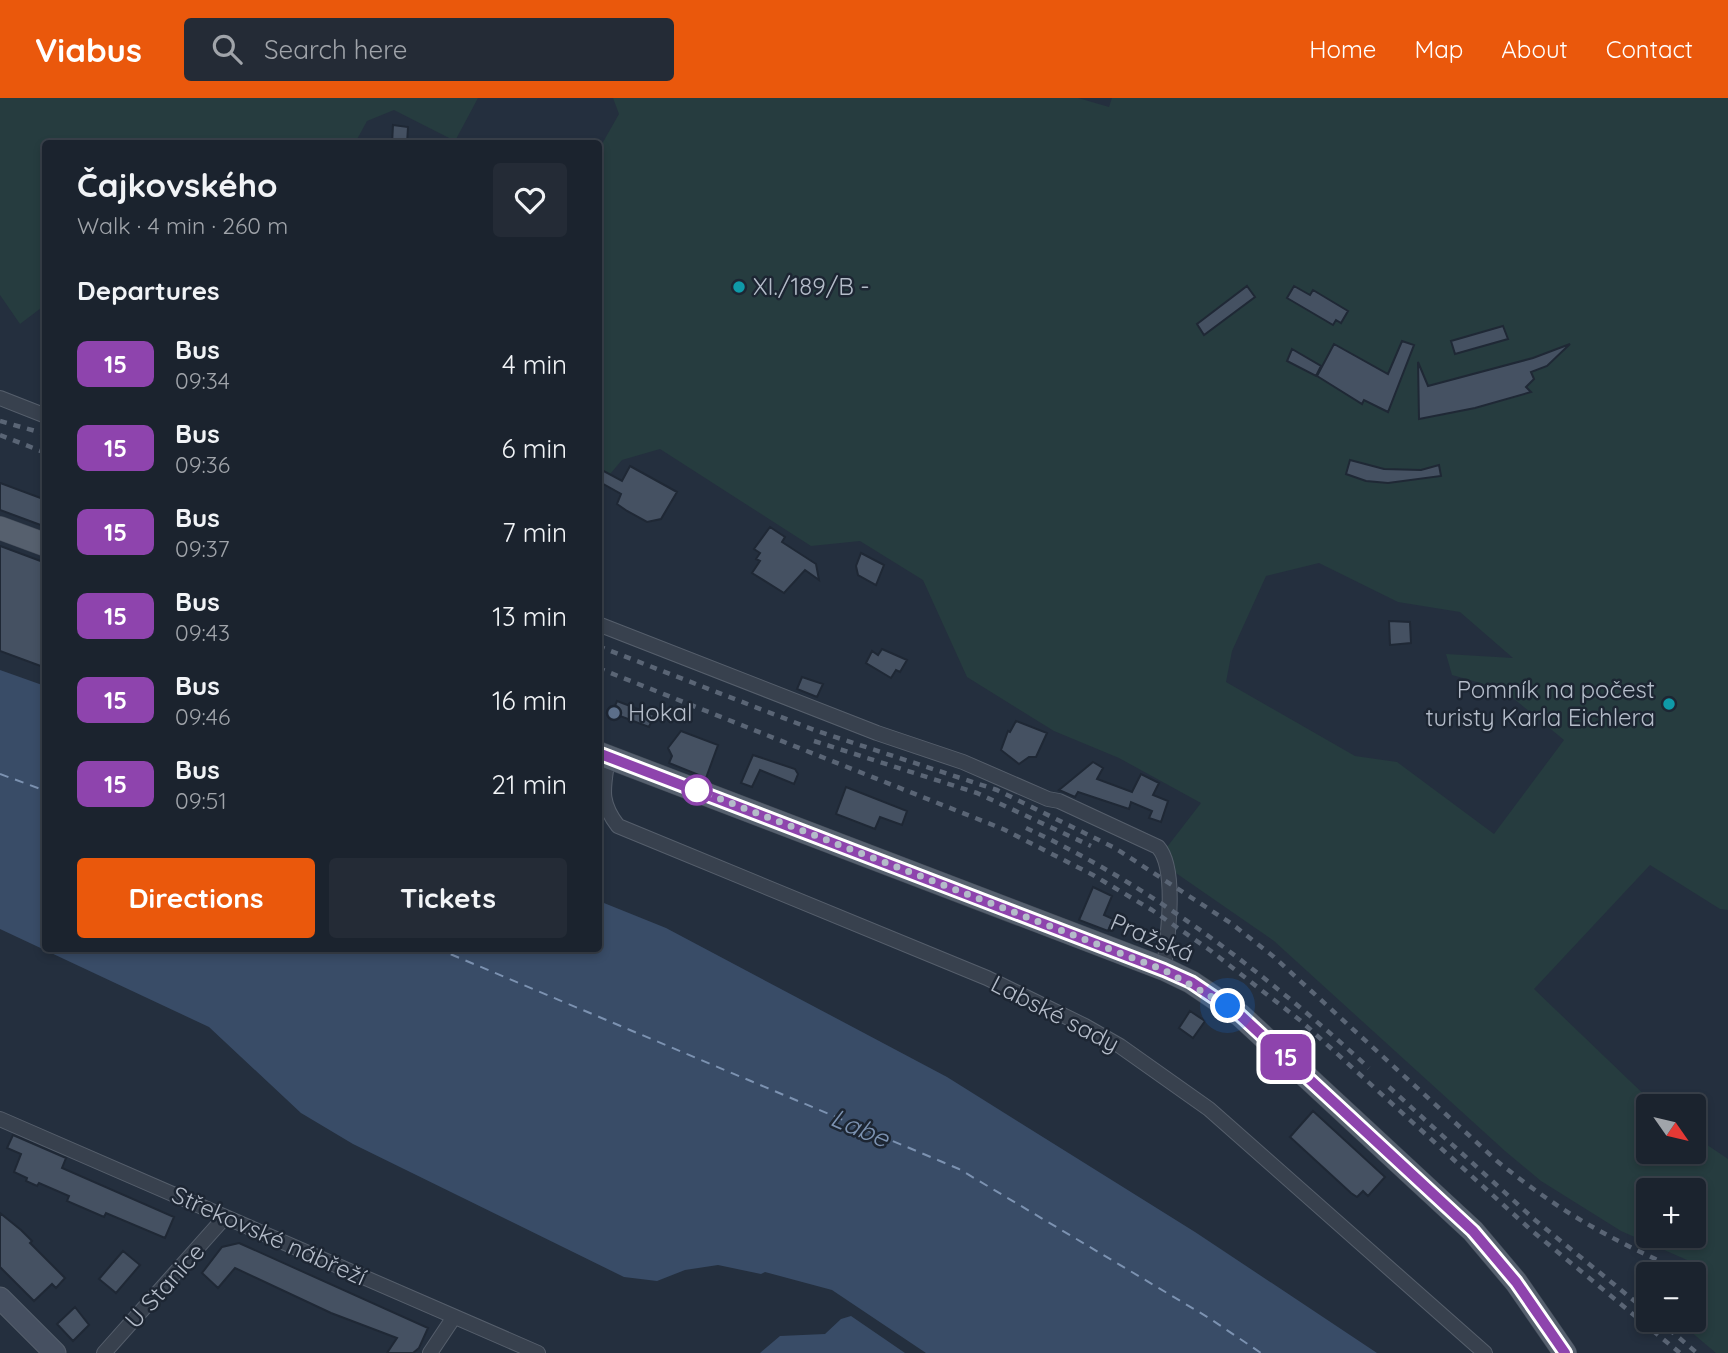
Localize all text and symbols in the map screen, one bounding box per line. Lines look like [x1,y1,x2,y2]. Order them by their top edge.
search box [184,18,674,81]
text: Viabus [35,29,142,70]
icon: search [208,30,246,68]
text: Search here [264,33,407,66]
text: Home [1309,34,1376,64]
text: Map [1414,34,1463,64]
text: About [1501,34,1568,64]
text: Contact [1606,34,1693,64]
button: heart [493,163,567,237]
text: Čajkovského [77,164,278,205]
text: Walk · 4 min · 260 m [77,211,288,240]
place label: XI./189/B - [753,271,870,301]
text: Departures [77,274,220,307]
marker: XI./189/B - [731,279,747,295]
text: Bus [175,333,220,366]
text: 4 min [502,348,567,381]
text: 15 [104,349,127,379]
text: 09:34 [175,366,230,395]
text: Bus [175,417,220,450]
text: 6 min [502,432,567,465]
text: 15 [104,433,127,463]
text: 09:36 [175,450,230,479]
text: Bus [175,501,220,534]
text: 7 min [502,516,567,549]
text: 15 [104,517,127,547]
text: 09:37 [175,534,230,563]
text: Bus [175,585,220,618]
text: 13 min [492,600,567,633]
text: 15 [104,601,127,631]
text: 09:43 [175,618,230,647]
text: Bus [175,669,220,702]
place label: Pomník na počest turisty Karla Eichlera [1425,674,1655,732]
text: 16 min [492,684,567,717]
text: 15 [104,685,127,715]
marker: Pomník na počest turisty Karla Eichlera [1661,696,1677,712]
place label: Hokal [628,697,693,727]
text: 09:46 [175,702,230,731]
marker: Hokal [606,705,622,721]
text: Bus [175,753,220,786]
text: 21 min [492,768,567,801]
text: 15 [104,769,127,799]
unlabelled marker [682,775,712,805]
text: 09:51 [175,786,227,815]
button: Directions [77,858,315,938]
button: Tickets [329,858,567,938]
street label: Pražská [1106,906,1199,968]
street label: Labské sady [986,968,1125,1058]
your location [1210,988,1245,1023]
line badge: 15 [1254,1034,1318,1080]
text: 15 [1274,1042,1298,1072]
north arrow [1636,1094,1706,1164]
map controls [1636,1094,1706,1332]
water label: Labe [826,1101,895,1155]
button: + [1636,1178,1706,1248]
street label: Střekovské nábřeží [167,1179,372,1292]
street label: U Stanice [118,1236,210,1334]
button: − [1636,1262,1706,1332]

